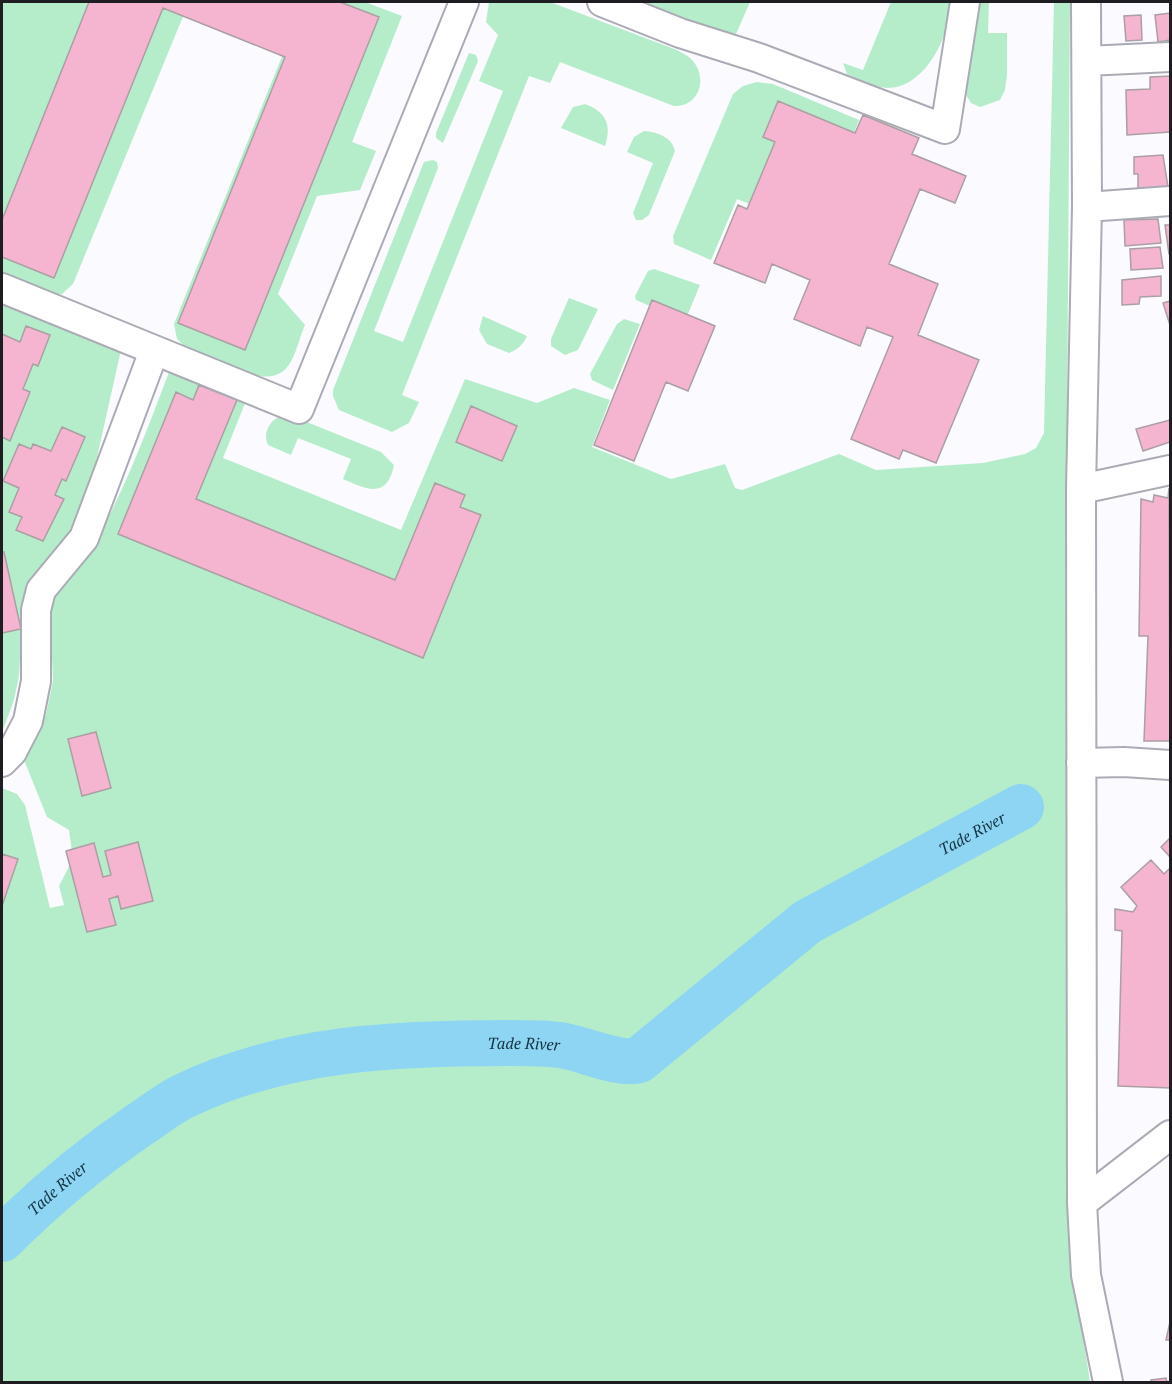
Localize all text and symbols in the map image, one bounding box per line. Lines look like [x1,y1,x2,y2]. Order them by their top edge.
water label: Tade River [935,806,1010,860]
water label: Tade River [488,1032,562,1056]
water label: Tade River [23,1156,92,1220]

